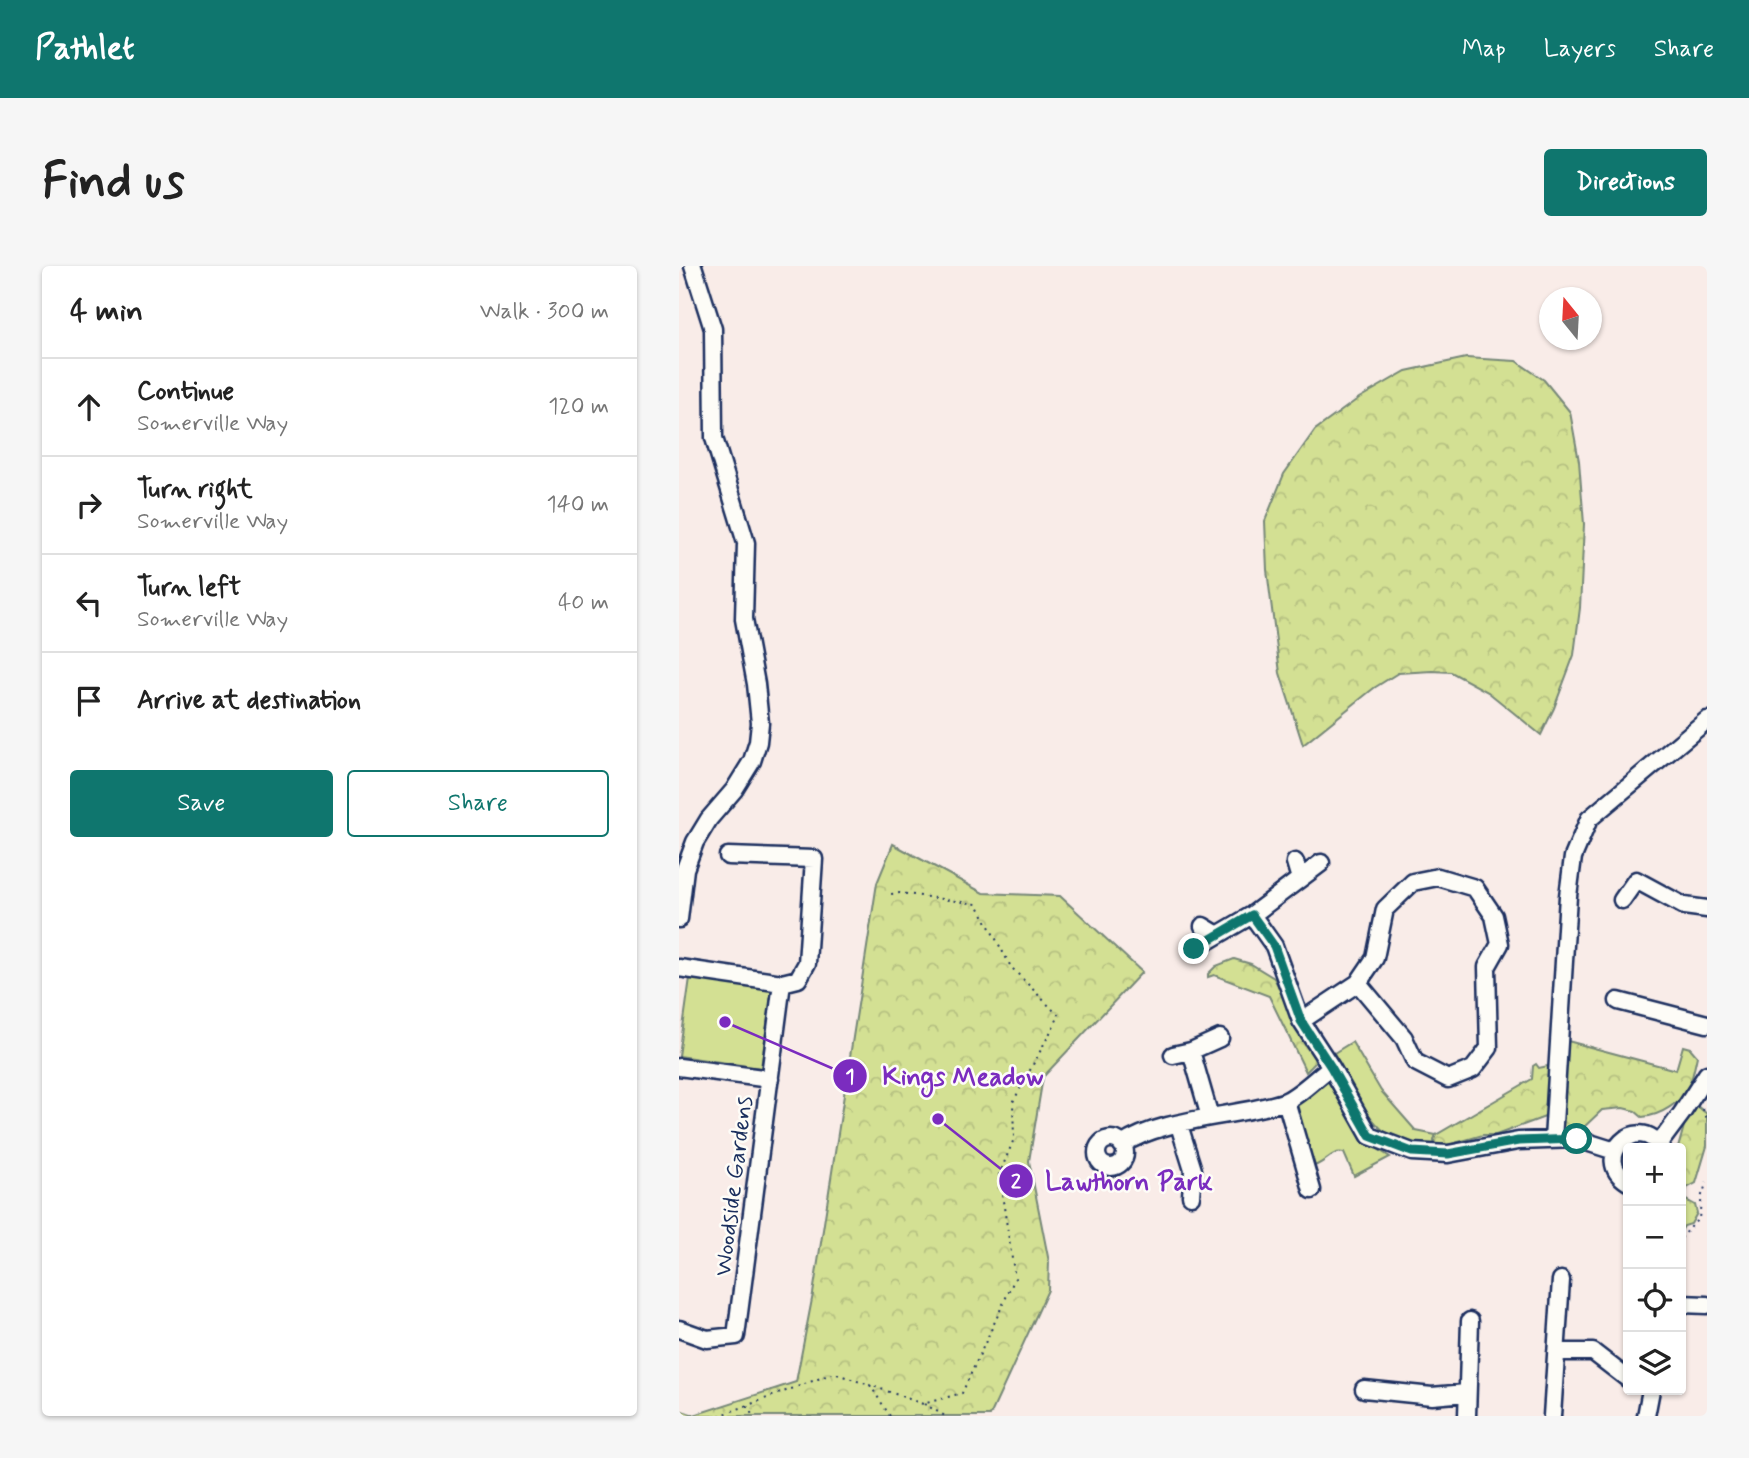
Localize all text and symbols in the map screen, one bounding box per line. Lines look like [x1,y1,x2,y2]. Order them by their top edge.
text: Pathlet [35,27,135,71]
text: Map [1462,34,1506,65]
text: Layers [1544,34,1616,65]
text: Share [1654,34,1714,65]
button: Directions [1544,149,1707,216]
text: Find us [42,150,185,215]
north arrow [1539,287,1602,350]
text: 4 min [70,292,143,331]
text: Walk · 300 m [480,297,609,327]
text: Continue [137,375,234,409]
icon: ahead [70,388,108,426]
text: 120 m [548,392,609,422]
text: Somerville Way [137,409,288,439]
text: Turn right [137,473,253,507]
icon: right [70,486,108,524]
text: 140 m [546,490,609,520]
text: Somerville Way [137,507,288,537]
text: Turn left [137,571,241,605]
icon: left [70,584,108,622]
text: 40 m [558,588,609,618]
text: Somerville Way [137,605,288,635]
icon: arrive [70,682,108,720]
text: Arrive at destination [137,684,361,718]
button: Save [70,770,333,837]
button: Share [347,770,609,837]
route end [1178,933,1209,964]
callout: Kings Meadow [833,1052,1058,1099]
text: Kings Meadow [882,1061,1044,1098]
text: 1 [845,1063,855,1091]
street label: Woodside Gardens [708,1094,761,1278]
route start [1561,1123,1592,1154]
map controls [1623,1143,1686,1395]
button: + [1623,1143,1686,1206]
callout: Lawthorn Park [999,1157,1225,1204]
text: Lawthorn Park [1045,1166,1213,1200]
text: 2 [1011,1168,1022,1196]
button: − [1623,1206,1686,1269]
button: locate [1623,1269,1686,1332]
button: layers [1623,1332,1686,1395]

